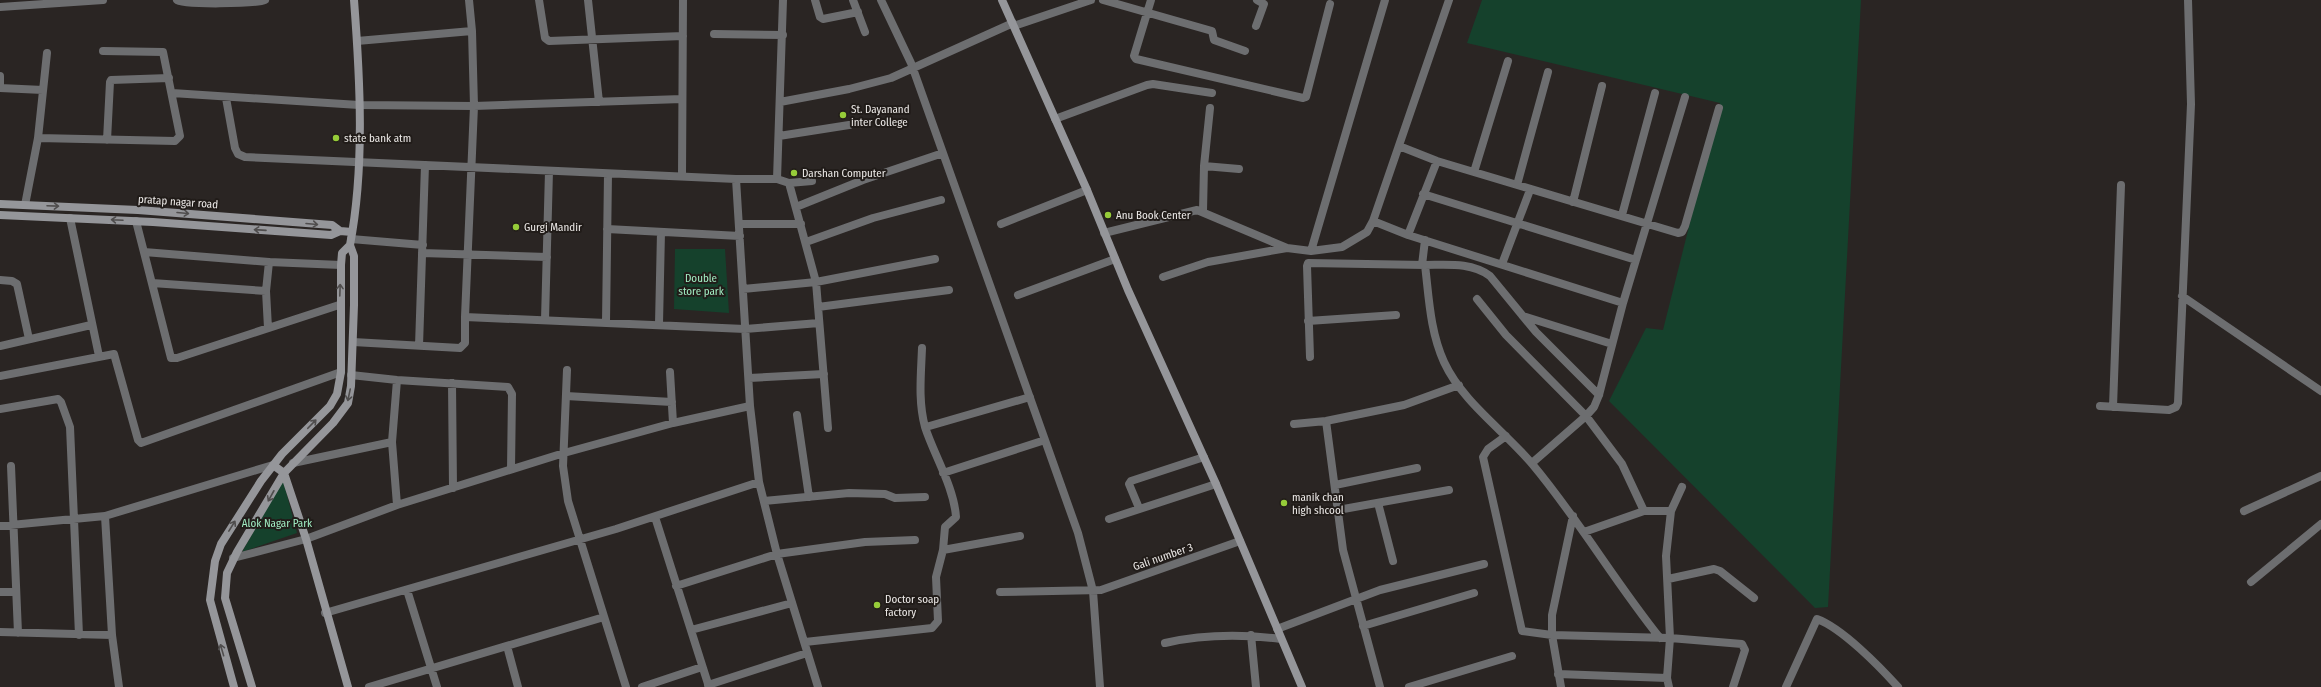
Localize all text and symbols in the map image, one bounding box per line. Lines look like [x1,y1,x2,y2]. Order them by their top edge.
place label: St. Dayanand inter College [851,103,910,129]
marker: St. Dayanand inter College [838,110,848,120]
place label: state bank atm [344,132,411,145]
marker: state bank atm [331,133,341,143]
place label: Darshan Computer [802,167,886,180]
marker: Darshan Computer [789,168,799,178]
street label: pratap nagar road [137,193,219,211]
one-way arrow [46,203,59,210]
place label: Anu Book Center [1116,209,1191,222]
one-way arrow [176,210,189,217]
marker: Anu Book Center [1103,210,1113,220]
one-way arrow [111,217,124,224]
one-way arrow [305,220,318,227]
place label: Gurgi Mandir [524,221,582,234]
marker: Gurgi Mandir [511,222,521,232]
one-way arrow [254,227,267,234]
park label: Double store park [678,272,725,298]
one-way arrow [336,284,344,297]
one-way arrow [345,388,353,401]
one-way arrow [307,419,317,429]
one-way arrow [267,490,275,502]
place label: manik chan high shcool [1292,491,1344,517]
marker: manik chan high shcool [1279,498,1289,508]
park label: Alok Nagar Park [242,517,313,530]
one-way arrow [229,520,237,532]
street label: Gali number 3 [1131,541,1195,573]
place label: Doctor soap factory [885,593,939,619]
marker: Doctor soap factory [872,600,882,610]
one-way arrow [218,643,225,656]

